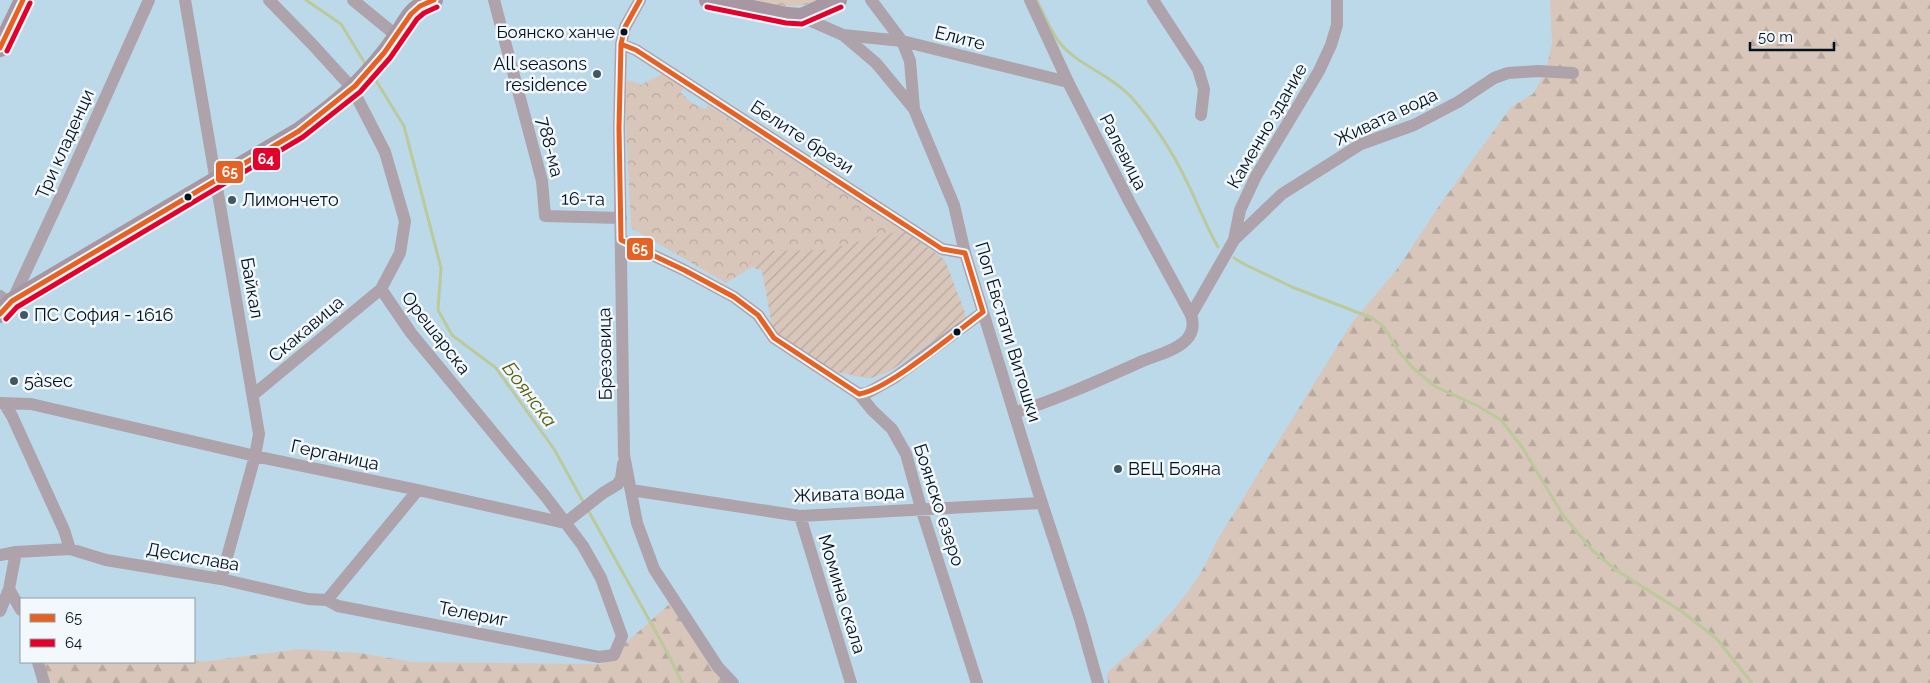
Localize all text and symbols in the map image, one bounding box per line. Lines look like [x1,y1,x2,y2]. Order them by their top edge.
scale bar [1750,20,1834,52]
street label: Елите [933,21,988,54]
place label: Боянско ханче [497,22,615,42]
marker: Боянско ханче [619,27,629,37]
text: 50 m [1758,28,1793,46]
place label: All seasons residence [493,53,587,95]
street label: Каменно здание [1222,59,1311,192]
marker: All seasons residence [591,68,603,80]
street label: Живата вода [1331,84,1441,150]
street label: Три кладенци [31,86,98,202]
street label: Белите брези [747,95,858,178]
street label: Ралевица [1095,110,1151,193]
street label: 788-ма [533,115,568,179]
line badge: 64 [252,147,281,171]
text: 64 [258,151,274,167]
line badge: 65 [215,160,244,184]
text: 65 [222,164,238,180]
street label: 16-та [561,188,605,209]
place label: Лимончето [242,189,339,210]
unlabelled marker [183,192,193,202]
marker: Лимончето [226,194,238,206]
line badge: 65 [626,237,654,261]
street label: Поп Евстати Витошки [971,239,1046,424]
text: 65 [632,241,648,257]
street label: Байкал [237,256,268,320]
street label: Орешарска [398,287,475,378]
street label: Скакавица [264,291,347,366]
place label: ПС София - 1616 [34,304,173,325]
street label: Брезовица [593,307,616,401]
marker: ПС София - 1616 [18,309,30,321]
unlabelled marker [952,327,962,337]
water label: Боянска [498,357,562,431]
place label: 5àsec [24,370,73,391]
marker: 5àsec [8,375,20,387]
street label: Герганица [289,435,381,474]
street label: Боянско езеро [910,441,969,569]
place label: ВЕЦ Бояна [1128,458,1221,479]
marker: ВЕЦ Бояна [1112,463,1124,475]
street label: Живата вода [793,481,905,506]
street label: Момина скала [814,532,871,656]
street label: Десислава [145,538,241,575]
street label: Телериг [437,597,509,630]
legend [20,598,195,663]
text: 65 [65,609,82,627]
text: 64 [65,634,82,652]

